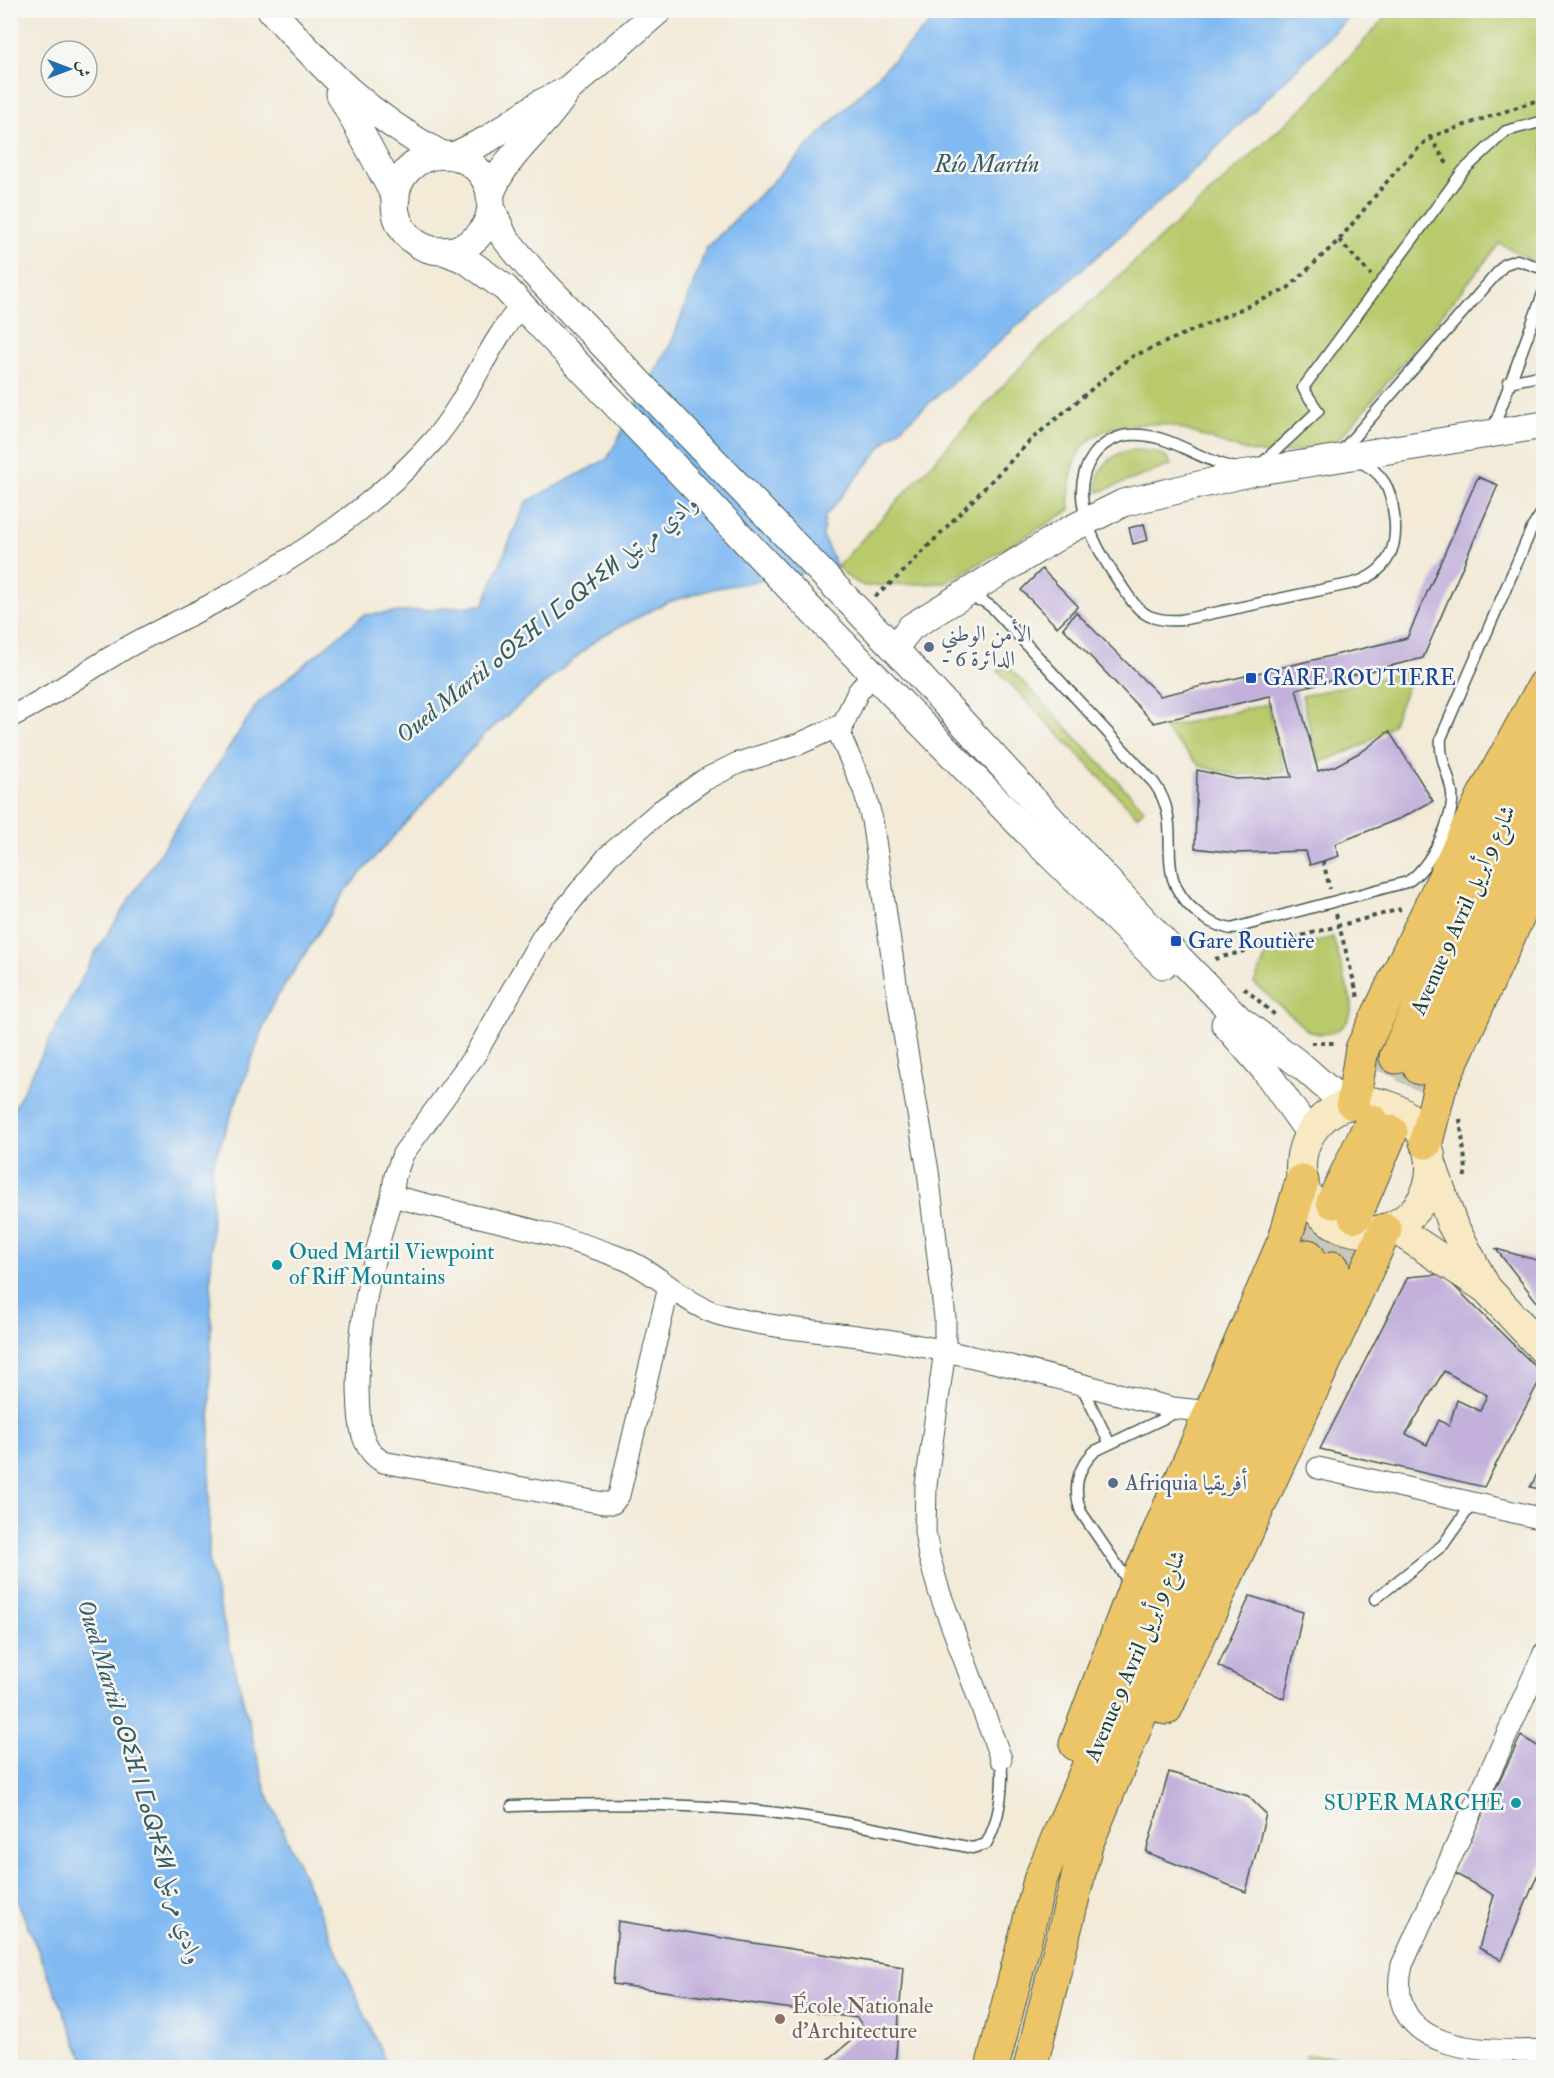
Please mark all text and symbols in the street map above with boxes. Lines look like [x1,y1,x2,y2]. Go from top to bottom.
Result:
north arrow [39,39,99,99]
text: ش [73,61,93,77]
water label: Río Martín [934,149,1039,180]
water label: Oued Martil ⴰⵙⵉⴼ ⵏ ⵎⴰⵕⵜⵉⵍ وادي مرتيل [390,487,706,753]
place label: الأمن الوطني - الدائرة 6 [941,618,1031,673]
marker: الأمن الوطني - الدائرة 6 [922,640,936,654]
place label: GARE ROUTIERE [1263,664,1456,692]
marker: GARE ROUTIERE [1244,671,1258,685]
street label: Avenue 9 Avril شارع 9 أبريل [1402,800,1526,1022]
place label: Gare Routière [1188,927,1314,955]
marker: Gare Routière [1169,934,1183,948]
place label: Oued Martil Viewpoint of Riff Mountains [289,1238,494,1291]
marker: Oued Martil Viewpoint of Riff Mountains [270,1258,284,1272]
place label: Afriquia أفريقيا [1124,1467,1248,1497]
marker: Afriquia أفريقيا [1106,1476,1120,1490]
street label: Avenue 9 Avril شارع 9 أبريل [1076,1545,1196,1768]
water label: Oued Martil ⴰⵙⵉⴼ ⵏ ⵎⴰⵕⵜⵉⵍ وادي مرتيل [67,1596,210,1969]
place label: SUPER MARCHE [1324,1789,1504,1817]
marker: SUPER MARCHE [1509,1796,1523,1810]
place label: École Nationale d'Architecture [792,1991,933,2045]
marker: École Nationale d'Architecture [773,2012,787,2026]

